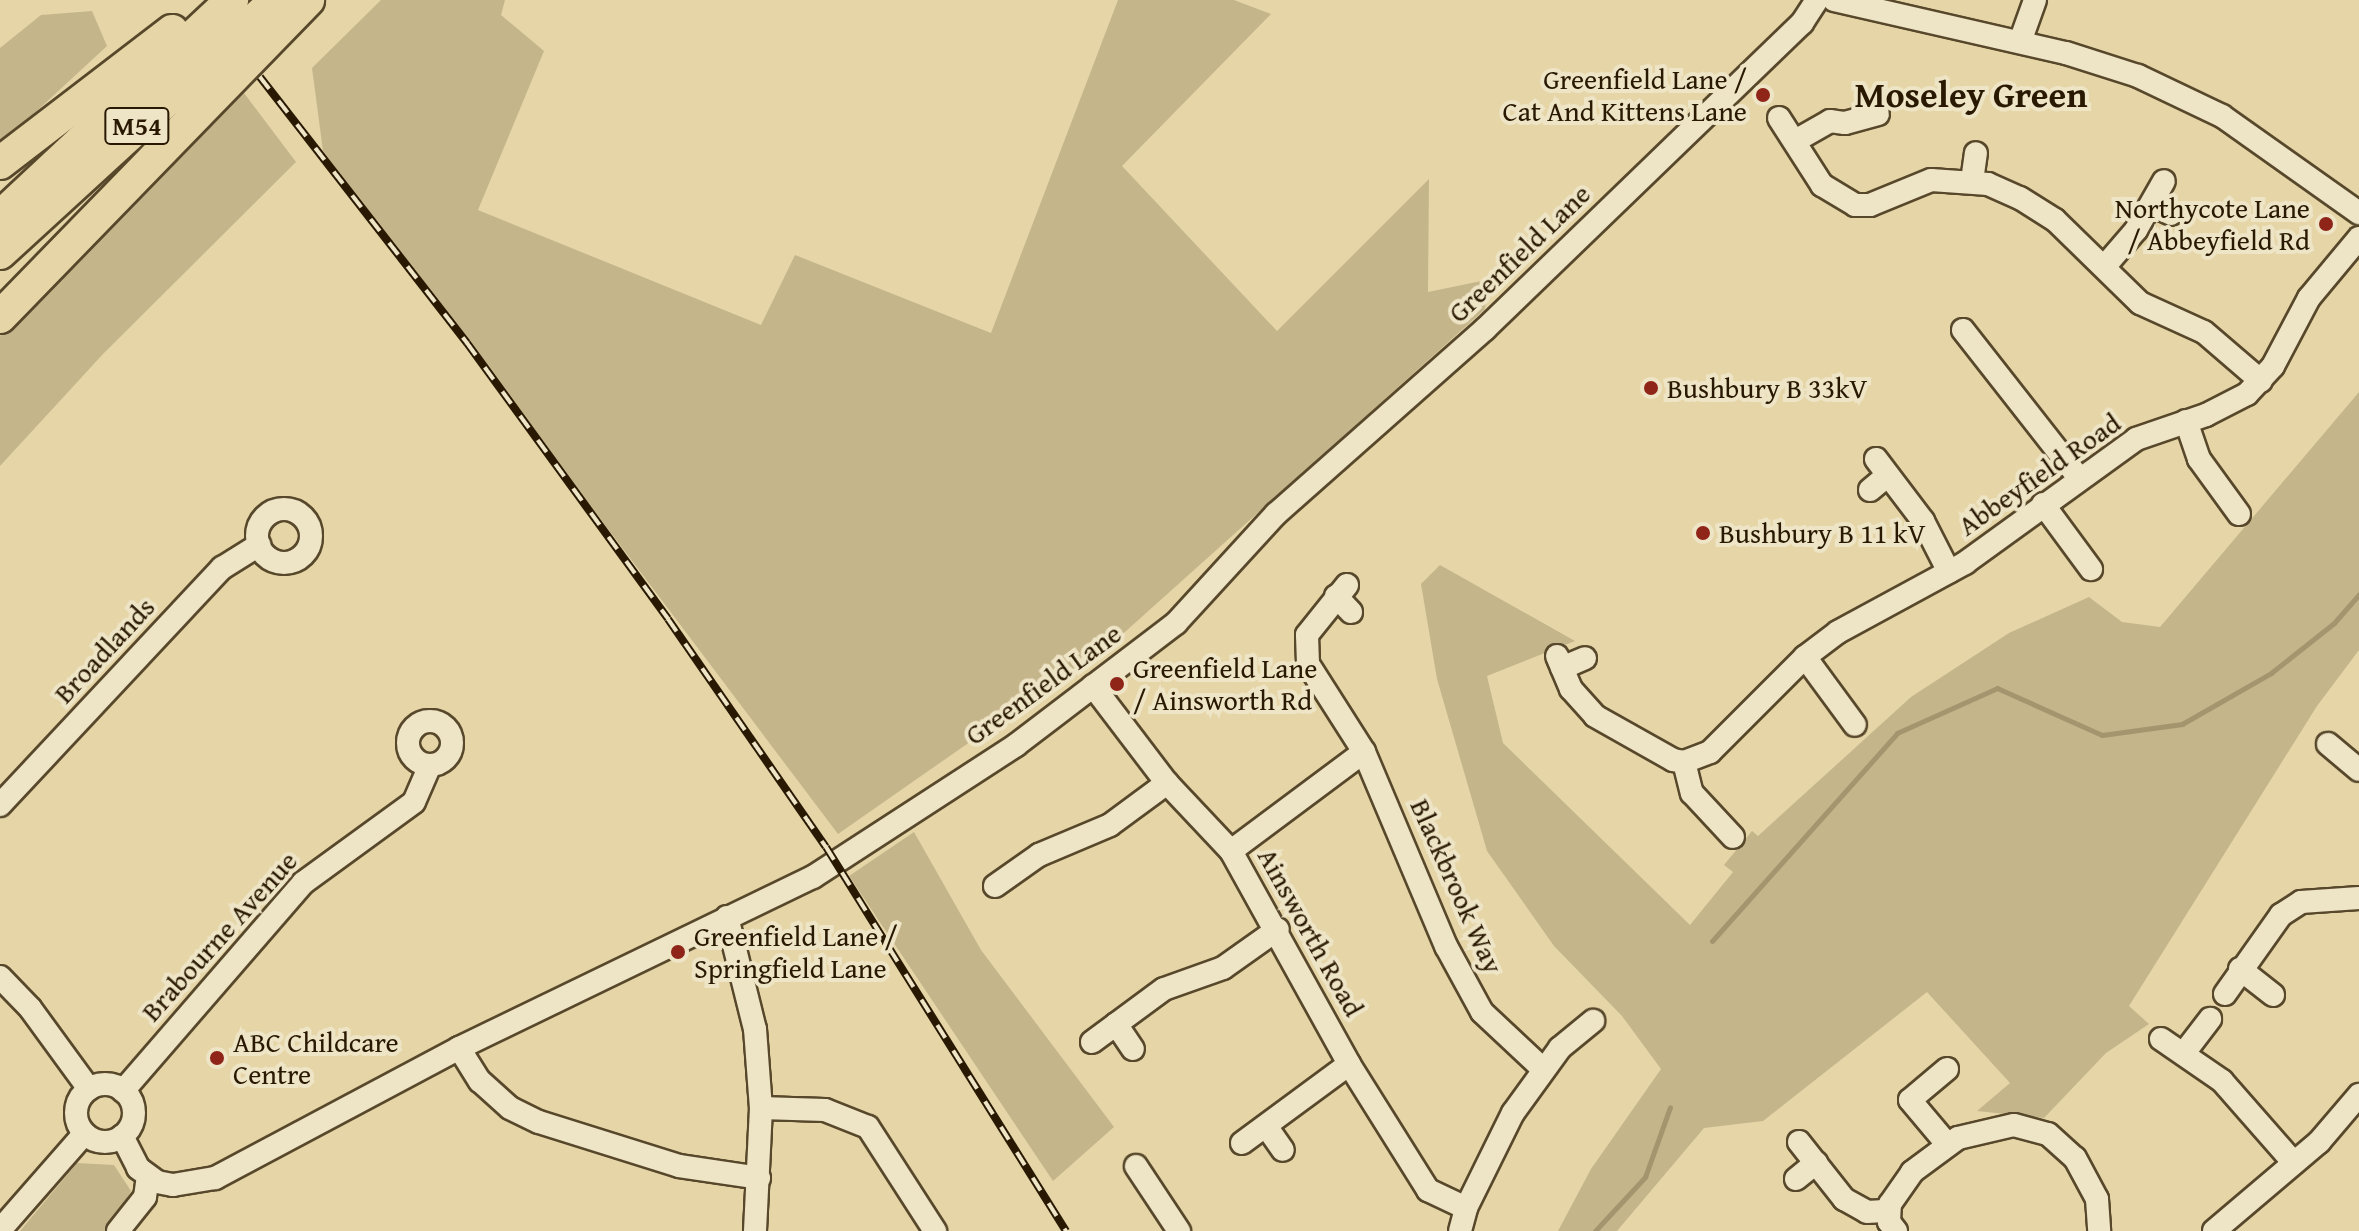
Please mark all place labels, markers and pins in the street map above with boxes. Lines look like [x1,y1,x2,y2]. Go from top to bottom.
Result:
place label: Greenfield Lane / Cat And Kittens Lane [1503,62,1747,128]
marker: Greenfield Lane / Cat And Kittens Lane [1754,86,1772,104]
place label: Northycote Lane / Abbeyfield Rd [2115,191,2310,257]
marker: Northycote Lane / Abbeyfield Rd [2317,215,2335,233]
place label: Bushbury B 33kV [1667,371,1868,405]
marker: Bushbury B 33kV [1642,379,1660,397]
place label: Bushbury B 11 kV [1719,516,1926,550]
marker: Bushbury B 11 kV [1694,524,1712,542]
place label: Greenfield Lane / Ainsworth Rd [1133,651,1317,717]
marker: Greenfield Lane / Ainsworth Rd [1108,675,1126,693]
place label: Greenfield Lane / Springfield Lane [694,919,898,985]
marker: Greenfield Lane / Springfield Lane [669,943,687,961]
place label: ABC Childcare Centre [233,1025,399,1091]
marker: ABC Childcare Centre [208,1049,226,1067]

